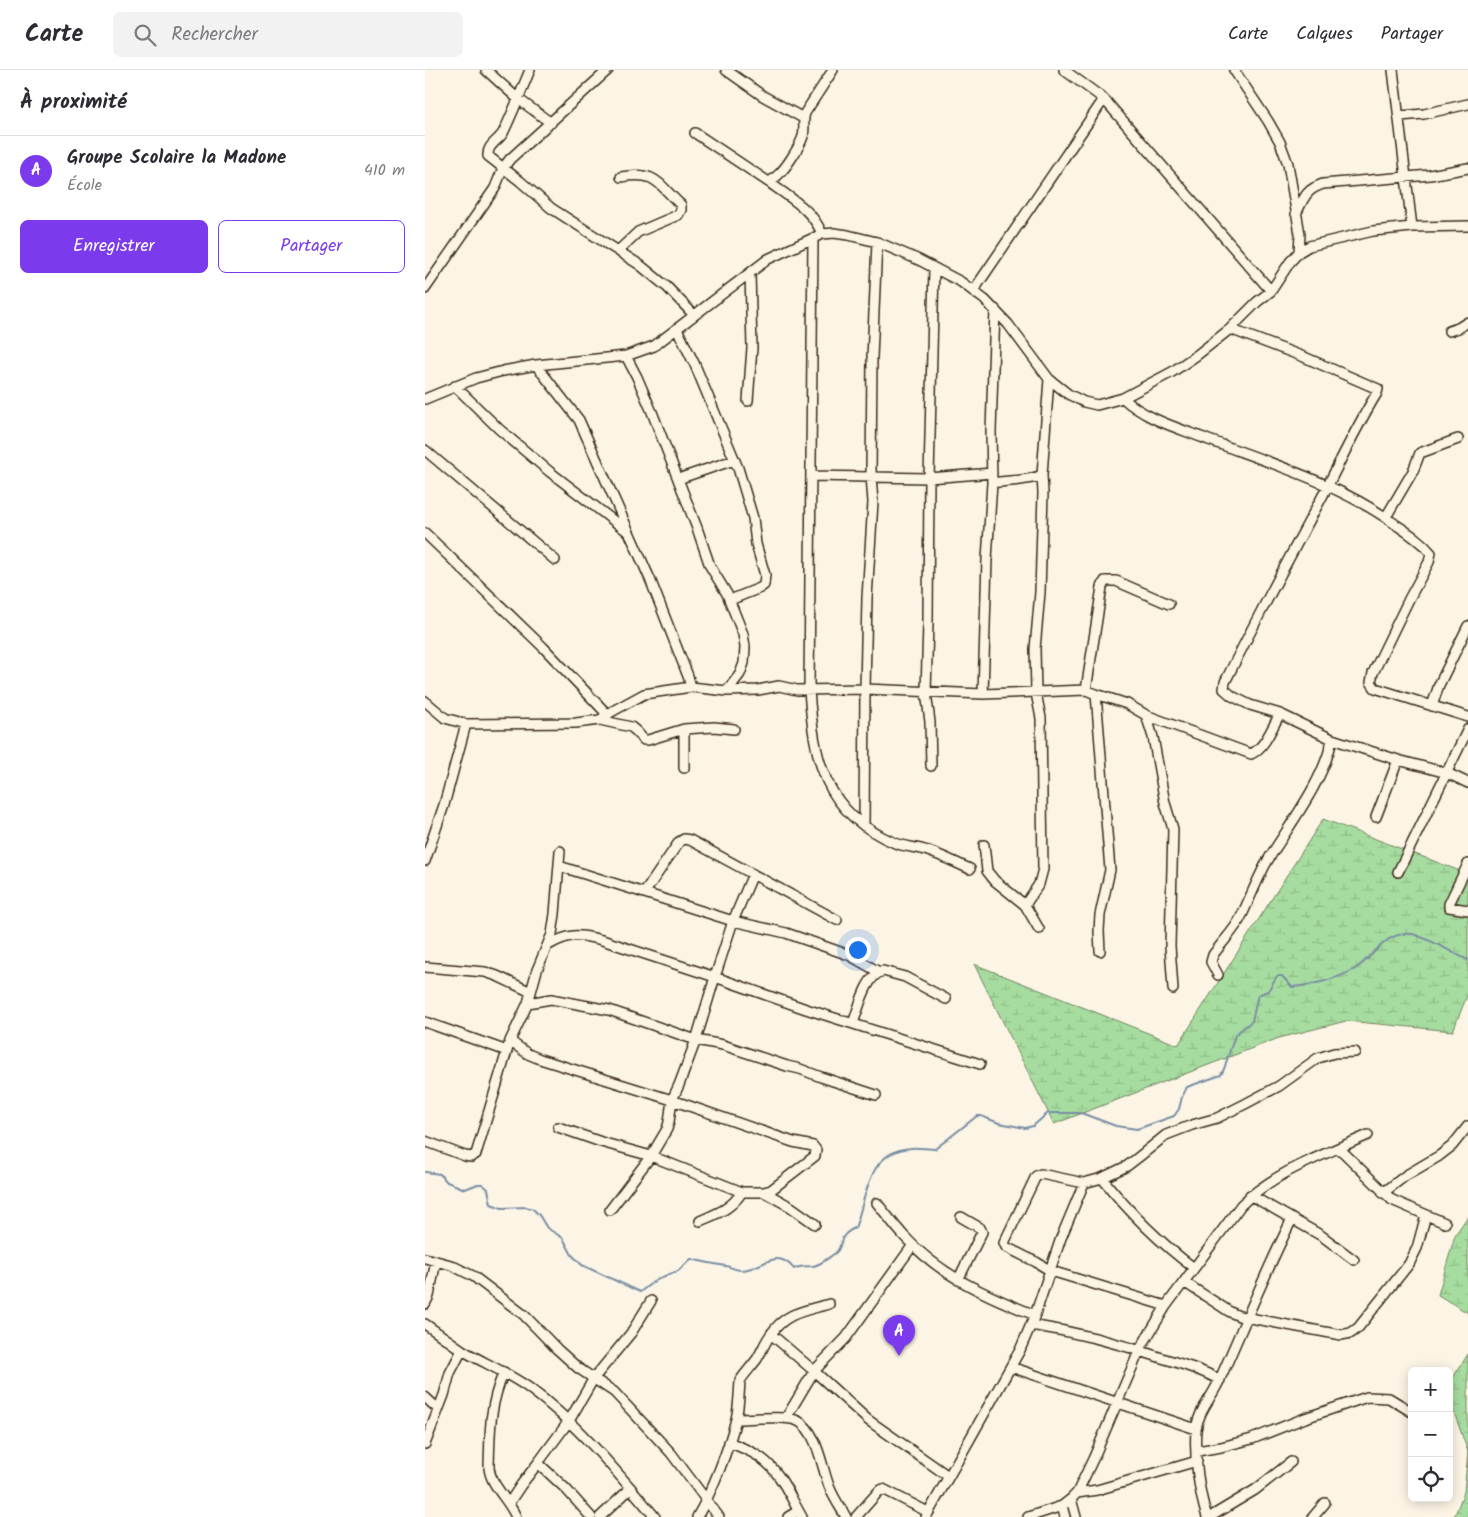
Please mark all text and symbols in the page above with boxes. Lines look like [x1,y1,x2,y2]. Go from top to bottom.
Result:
search box [113,12,463,57]
text: Carte [25,15,83,54]
text: Rechercher [171,20,258,50]
text: Carte [1228,20,1268,49]
text: Calques [1296,20,1353,49]
text: Partager [1381,20,1443,49]
icon: search [131,21,159,49]
text: À proximité [20,86,127,119]
text: Groupe Scolaire la Madone [67,143,286,173]
text: A [31,158,41,183]
text: 410 m [364,158,405,183]
text: École [67,173,102,198]
button: Enregistrer [20,220,208,273]
button: Partager [218,220,405,273]
your location [845,937,871,963]
pin: A [883,1315,915,1356]
map controls [1408,1367,1453,1502]
button: + [1408,1367,1453,1412]
button: − [1408,1412,1453,1457]
button: locate [1408,1457,1453,1502]

